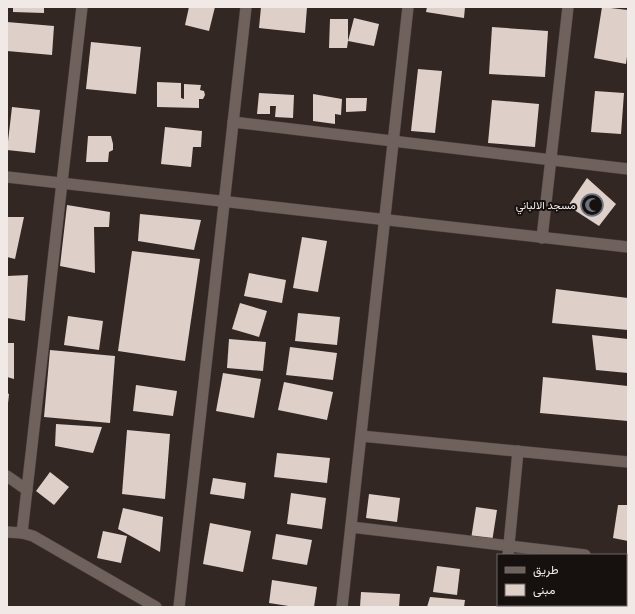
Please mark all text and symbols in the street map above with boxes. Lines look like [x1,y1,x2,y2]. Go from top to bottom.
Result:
mosque icon: مسجد الالباني [579,192,605,218]
place label: مسجد الالباني [516,198,576,215]
legend [497,554,627,606]
text: طريق [533,562,559,578]
text: مبنى [533,582,555,598]

